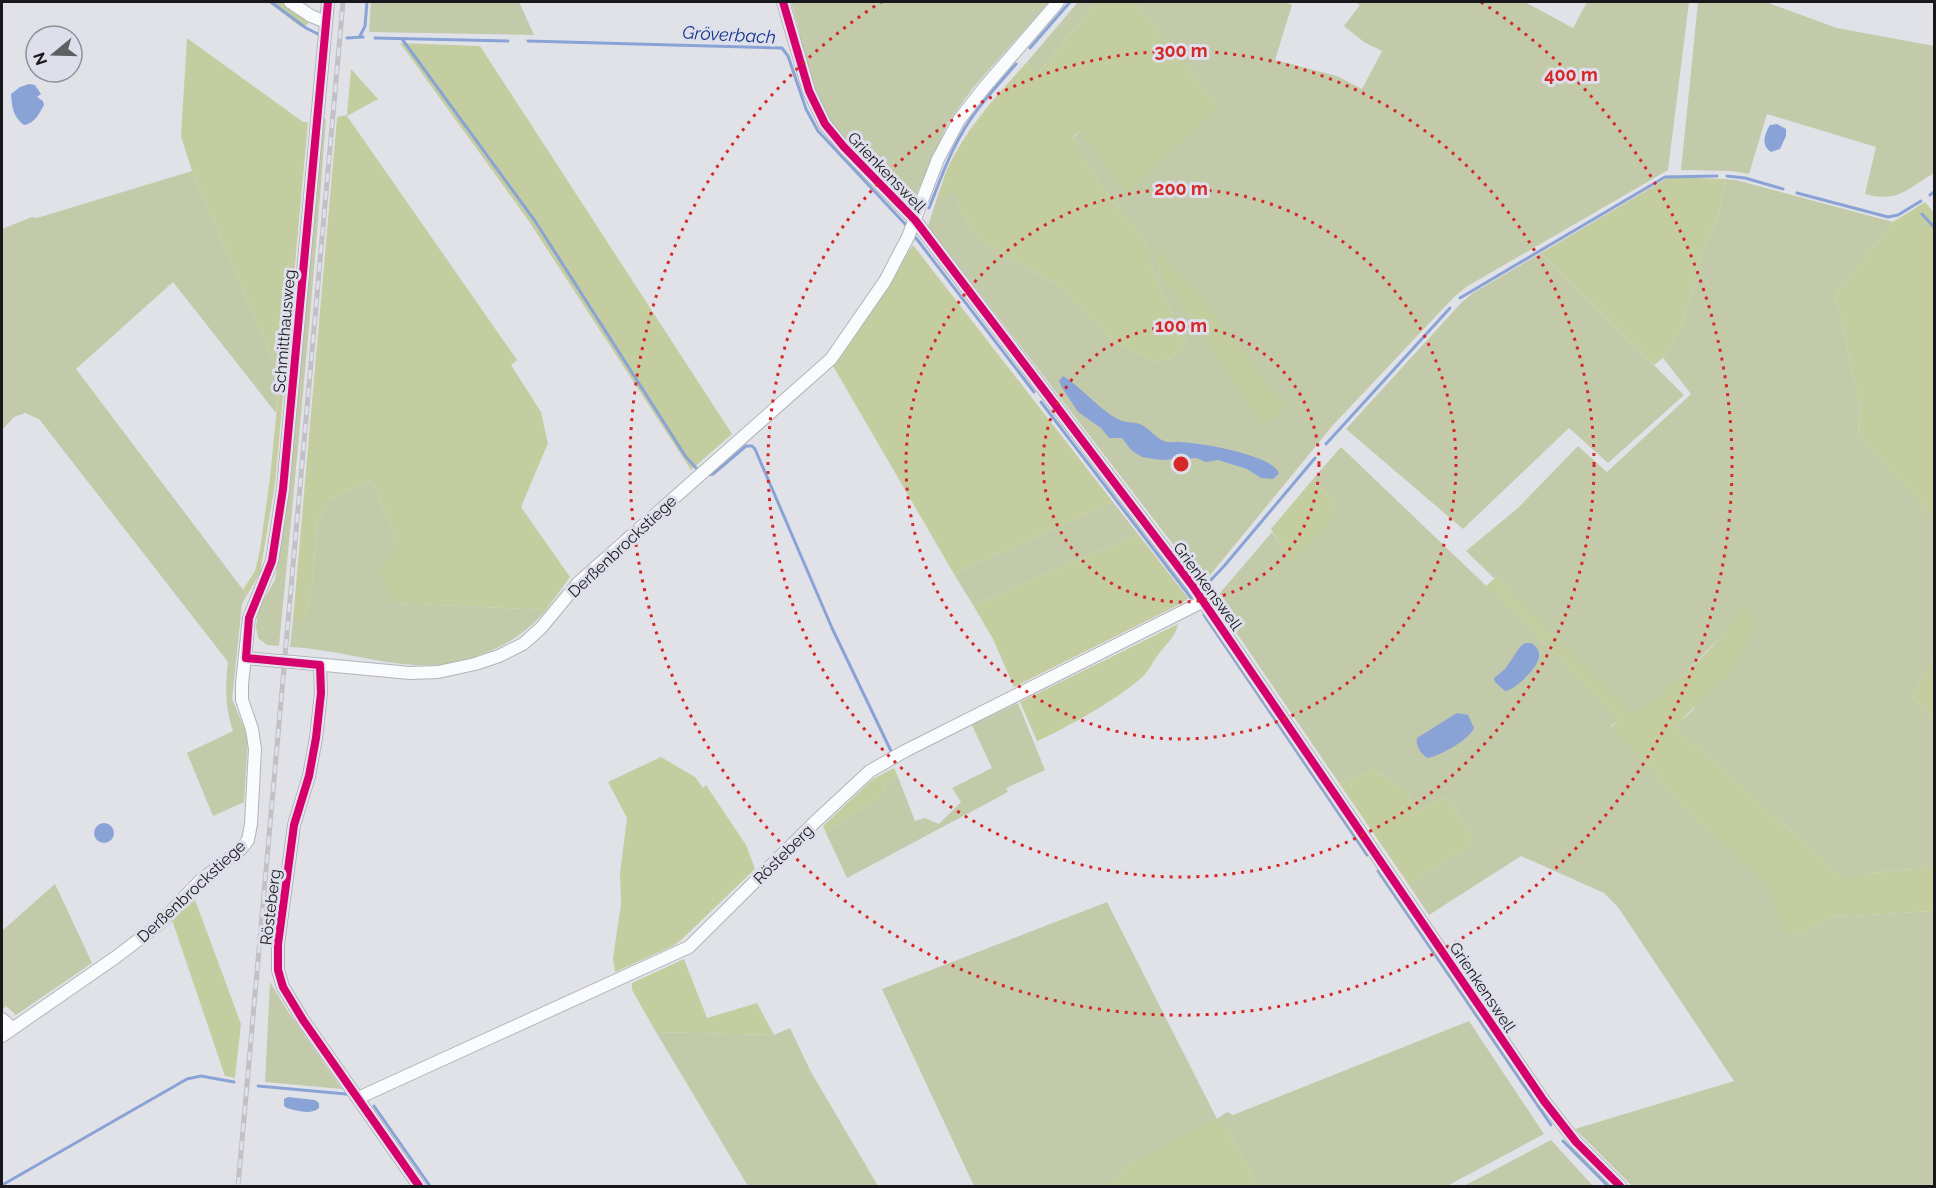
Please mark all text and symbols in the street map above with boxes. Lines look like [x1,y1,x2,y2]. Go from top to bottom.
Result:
water label: Gröverbach [682,22,776,47]
north arrow [24,24,84,84]
text: 300 m [1154,40,1208,61]
text: N [29,50,51,68]
text: 400 m [1544,64,1598,85]
street label: Grienkenswell [844,128,930,217]
text: 200 m [1154,178,1208,199]
street label: Schmitthausweg [270,269,299,394]
text: 100 m [1155,315,1207,336]
centre of rings [1171,454,1191,474]
street label: Derßenbrockstiege [564,491,680,601]
street label: Grienkenswell [1169,538,1246,635]
street label: Rösteberg [750,821,817,888]
street label: Derßenbrockstiege [133,836,249,946]
street label: Rösteberg [256,868,285,946]
street label: Grienkenswell [1446,939,1520,1036]

